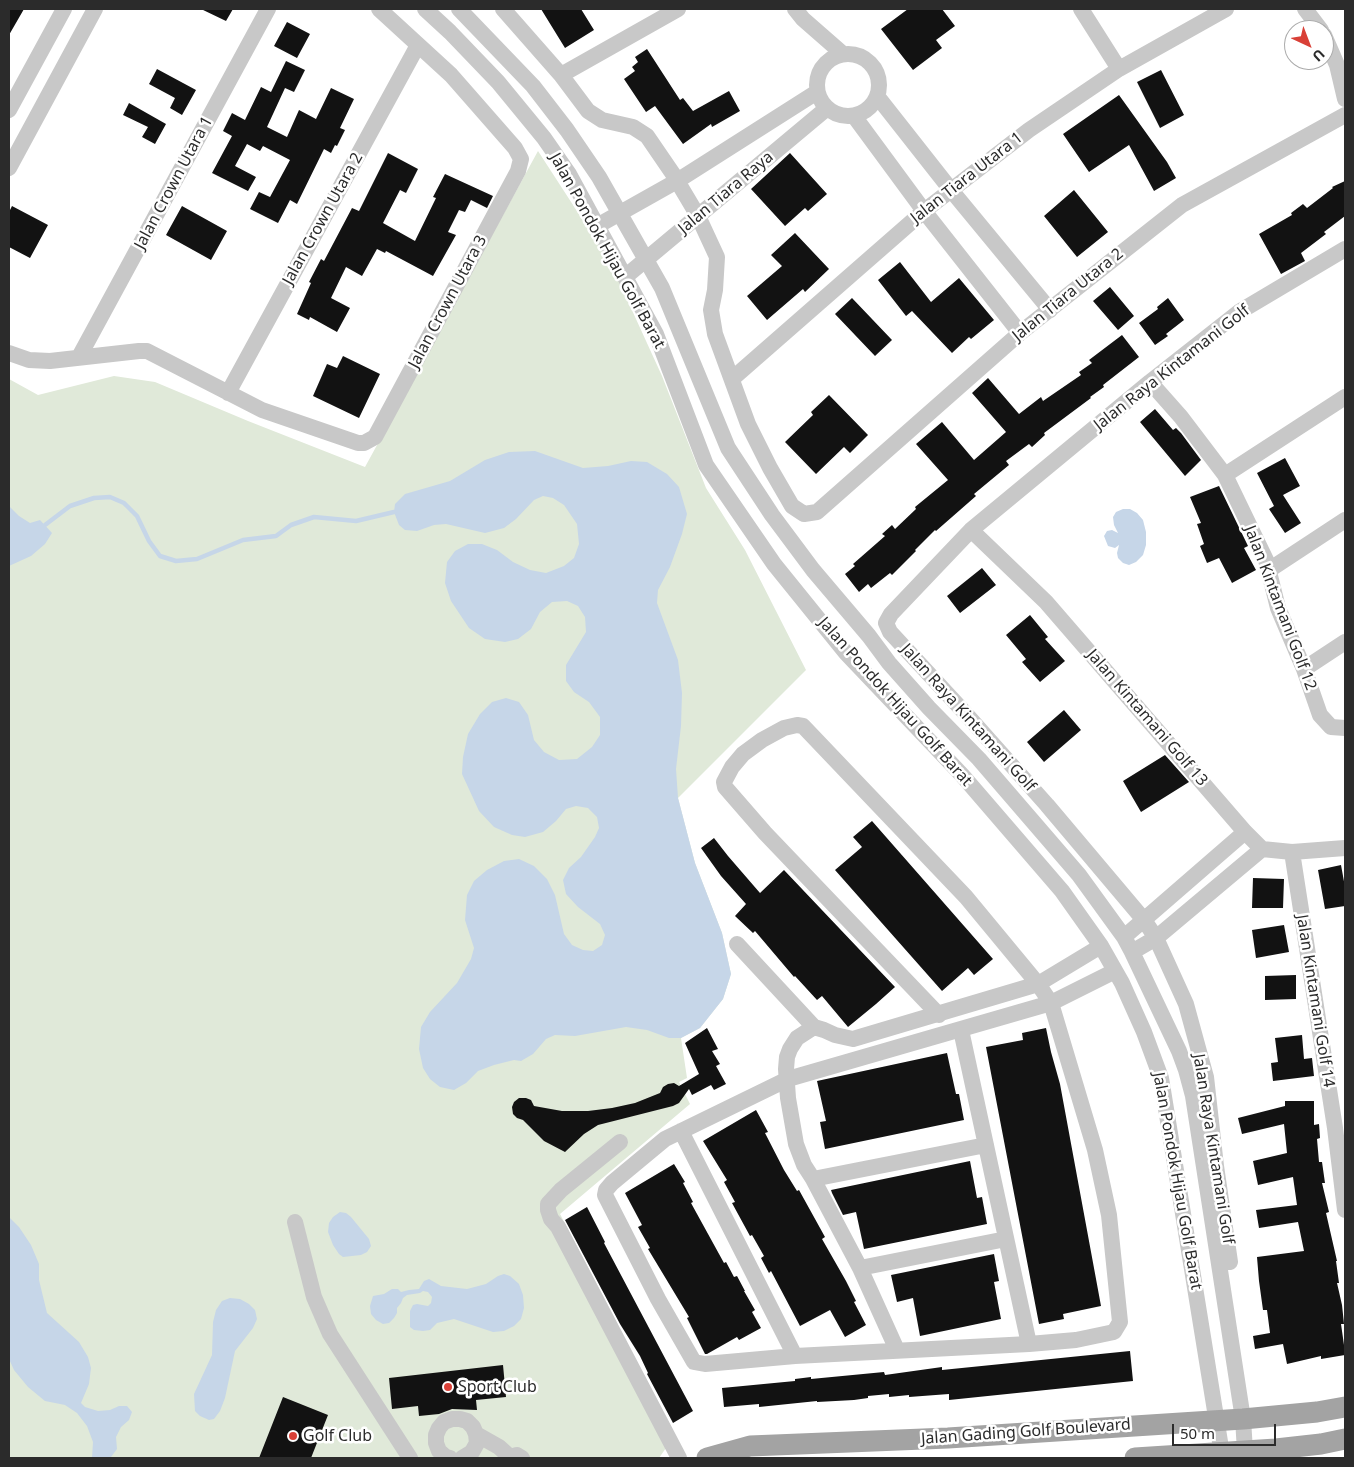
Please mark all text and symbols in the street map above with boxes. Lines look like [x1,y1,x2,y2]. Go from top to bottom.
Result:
north arrow [1284,20,1334,70]
text: U [1309,45,1329,66]
street label: Jalan Crown Utara 1 [131,113,217,253]
street label: Jalan Tiara Utara 1 [907,128,1027,228]
street label: Jalan Tiara Raya [675,148,777,238]
street label: Jalan Crown Utara 2 [279,150,367,288]
street label: Jalan Pondok Hijau Golf Barat [545,150,669,352]
street label: Jalan Crown Utara 3 [405,232,491,372]
street label: Jalan Tiara Utara 2 [1009,244,1127,346]
street label: Jalan Raya Kintamani Golf [1090,301,1254,435]
street label: Jalan Kintamani Golf 12 [1240,523,1320,693]
street label: Jalan Pondok Hijau Golf Barat [814,614,976,790]
street label: Jalan Raya Kintamani Golf [896,640,1040,796]
street label: Jalan Kintamani Golf 13 [1082,646,1212,790]
street label: Jalan Kintamani Golf 14 [1292,913,1338,1089]
street label: Jalan Raya Kintamani Golf [1188,1052,1238,1246]
street label: Jalan Pondok Hijau Golf Barat [1148,1071,1206,1291]
place label: Sport Club [458,1377,537,1397]
marker: Sport Club [442,1381,454,1393]
scale bar [1174,1414,1278,1446]
street label: Jalan Gading Golf Boulevard [921,1415,1131,1449]
text: 50 m [1180,1423,1215,1443]
place label: Golf Club [303,1426,372,1446]
marker: Golf Club [287,1430,299,1442]

